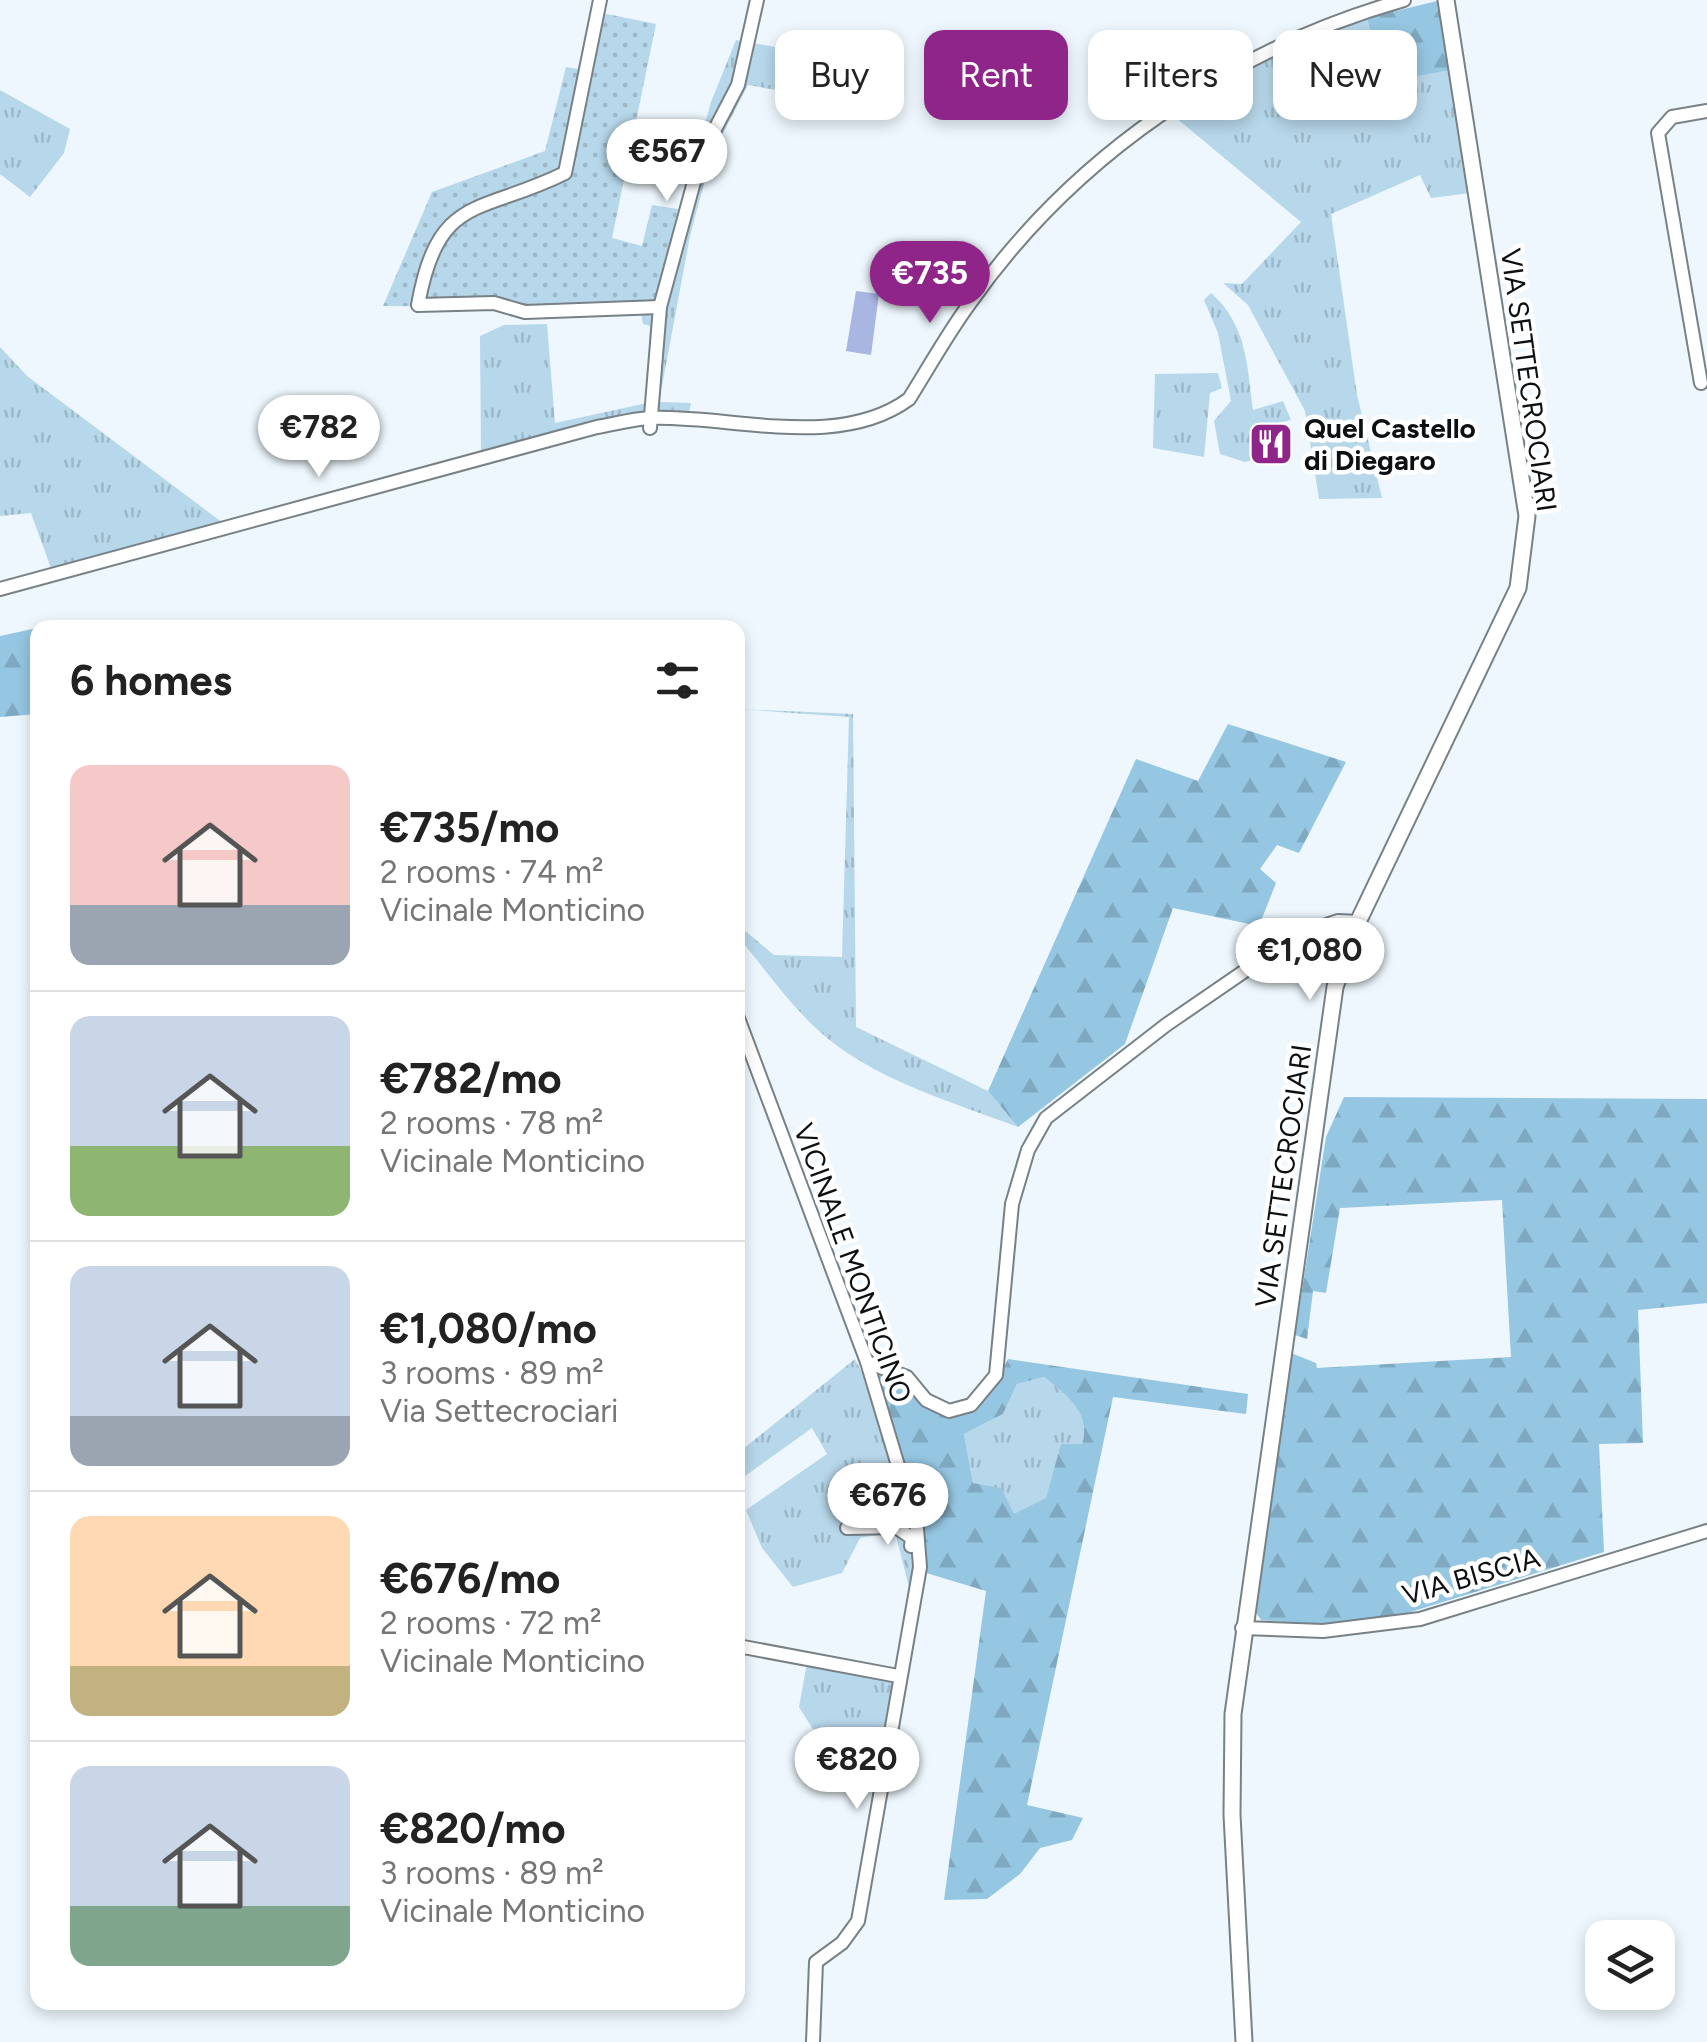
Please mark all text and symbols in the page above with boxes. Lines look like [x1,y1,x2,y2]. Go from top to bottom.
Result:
chip: Buy [775,30,904,120]
chip: Rent [924,30,1068,120]
chip: Filters [1088,30,1253,120]
chip: New [1273,30,1417,120]
pin: €567 [608,119,726,204]
text: €567 [628,132,706,170]
pin: €735 [871,241,989,326]
street label: VIA SETTECROCIARI [1494,246,1564,514]
text: €735 [892,254,968,292]
pin: €782 [260,395,378,480]
text: €782 [280,408,358,446]
place label: Quel Castello di Diegaro [1304,411,1476,477]
restaurant icon: Quel Castello di Diegaro [1248,421,1294,467]
icon: filters [650,653,705,708]
text: 6 homes [70,655,232,706]
text: €735/mo [380,802,559,853]
icon: home [150,805,270,925]
text: 2 rooms · 74 m² [380,853,604,891]
text: Vicinale Monticino [380,891,645,929]
pin: €1,080 [1229,918,1391,1003]
text: €1,080 [1257,931,1363,969]
street label: VIA SETTECROCIARI [1248,1042,1318,1310]
text: €782/mo [380,1053,562,1104]
icon: home [150,1056,270,1176]
text: 2 rooms · 78 m² [380,1104,603,1142]
street label: VICINALE MONTICINO [787,1119,919,1407]
text: Vicinale Monticino [380,1142,645,1180]
text: €1,080/mo [380,1303,597,1354]
icon: home [150,1306,270,1426]
text: 3 rooms · 89 m² [380,1354,604,1392]
text: Via Settecrociari [380,1392,619,1430]
pin: €676 [829,1463,947,1548]
text: €676 [849,1476,927,1514]
street label: VIA BISCIA [1398,1540,1544,1612]
text: €676/mo [380,1553,560,1604]
icon: home [150,1556,270,1676]
text: 2 rooms · 72 m² [380,1604,602,1642]
text: Vicinale Monticino [380,1642,645,1680]
pin: €820 [798,1727,916,1812]
text: €820 [816,1740,898,1778]
text: €820/mo [380,1803,566,1854]
icon: home [150,1806,270,1926]
text: 3 rooms · 89 m² [380,1854,604,1892]
text: Vicinale Monticino [380,1892,645,1930]
map controls [1585,1920,1675,2010]
button: layers [1585,1920,1675,2010]

